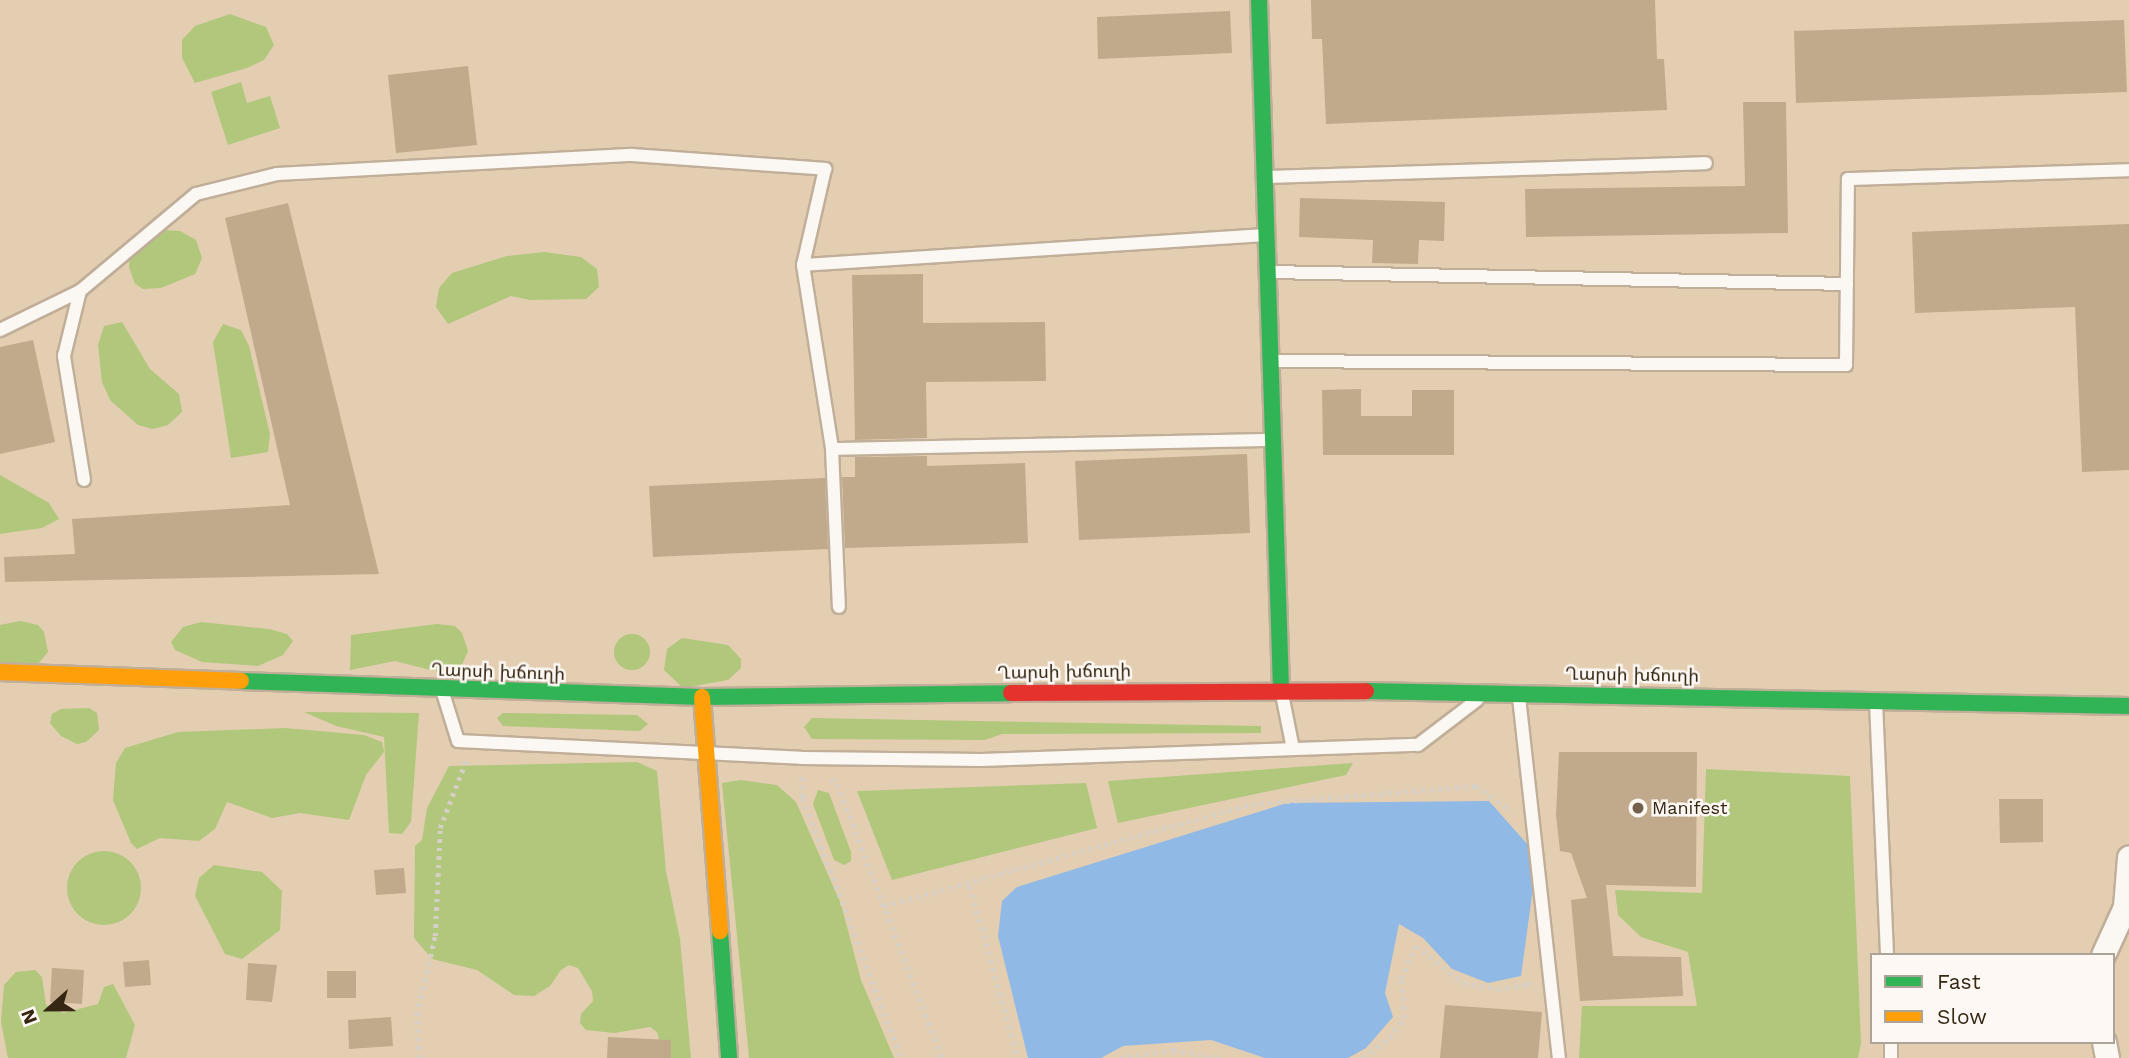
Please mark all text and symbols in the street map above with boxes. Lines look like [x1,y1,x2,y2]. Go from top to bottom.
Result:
street label: Ղարսի խճուղի [431,659,565,685]
street label: Ղարսի խճուղի [997,660,1131,684]
street label: Ղարսի խճուղի [1565,663,1699,687]
place label: Manifest [1652,797,1728,819]
marker: Manifest [1630,800,1646,816]
legend [1870,953,2115,1044]
text: Fast [1937,969,1981,994]
north arrow [14,974,84,1044]
text: Slow [1937,1004,1987,1029]
text: N [16,1006,42,1027]

